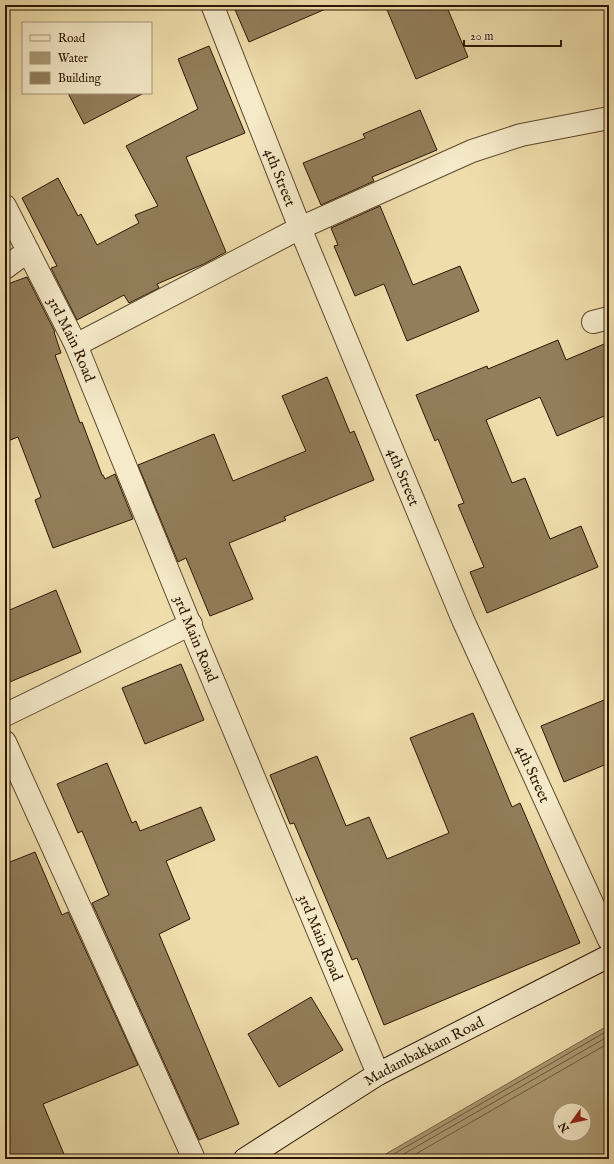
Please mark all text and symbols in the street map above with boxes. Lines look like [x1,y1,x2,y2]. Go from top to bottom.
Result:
legend [22,22,152,94]
scale bar [464,22,561,48]
text: 20 m [470,29,493,44]
text: Road [58,31,86,46]
text: Water [58,51,89,66]
text: Building [58,71,102,86]
street label: 4th Street [260,145,300,209]
street label: 3rd Main Road [43,293,100,386]
street label: 4th Street [383,445,424,509]
street label: 3rd Main Road [169,592,223,686]
street label: 4th Street [512,742,554,805]
street label: 3rd Main Road [294,891,348,984]
street label: Madambakkam Road [360,1012,488,1090]
north arrow [552,1102,592,1142]
text: N [556,1119,573,1136]

